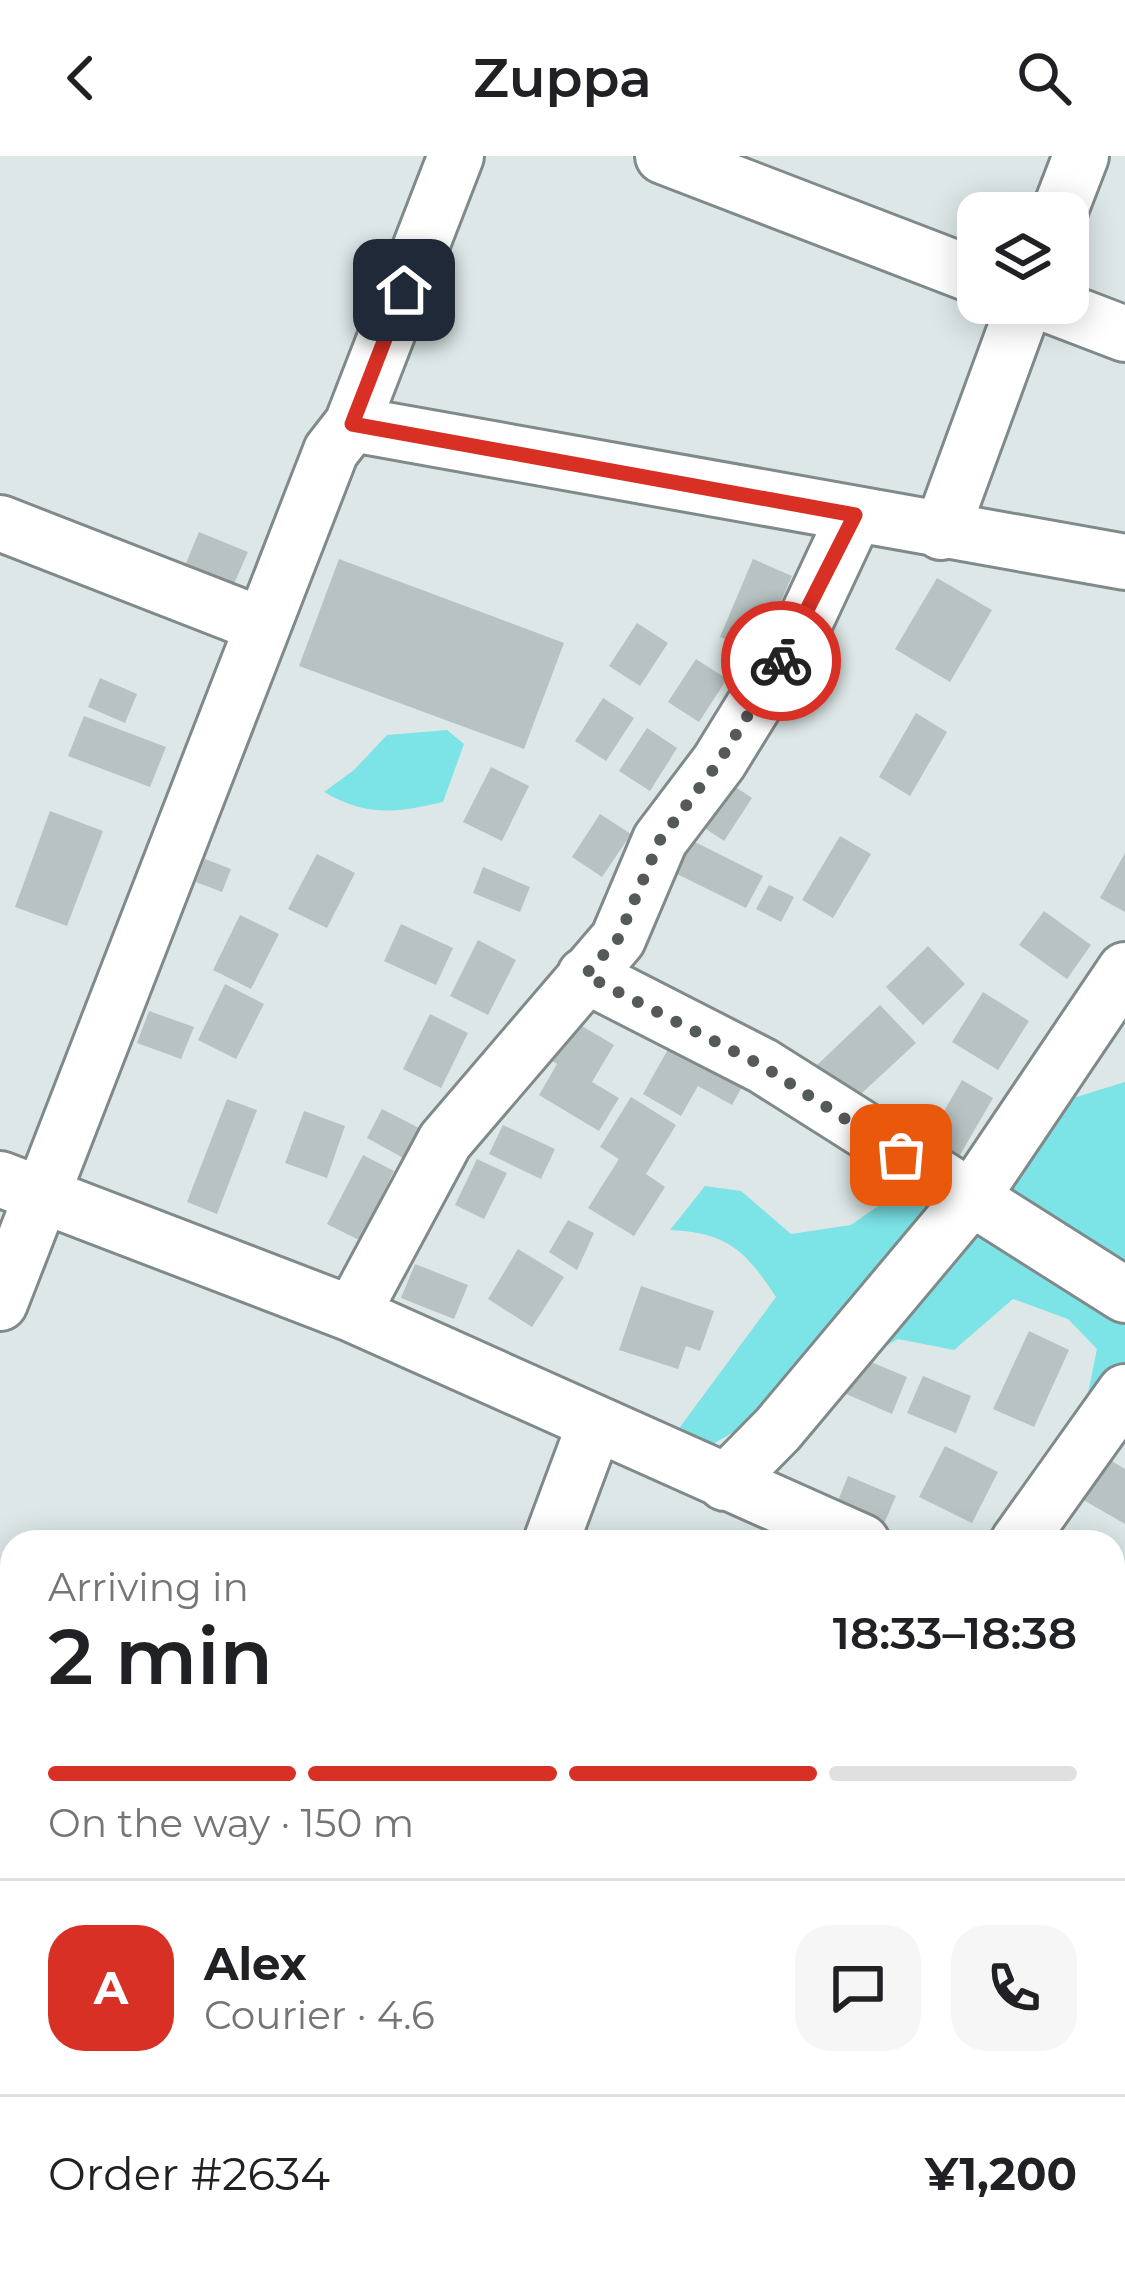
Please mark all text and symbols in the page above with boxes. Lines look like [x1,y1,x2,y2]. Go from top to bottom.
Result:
icon: back [48,45,114,111]
text: Zuppa [473,45,652,111]
icon: search [1011,45,1077,111]
map controls [957,192,1089,324]
button: layers [957,192,1089,324]
pin [353,239,455,341]
icon: home [371,257,437,323]
courier [721,601,841,721]
icon: bike [748,628,814,694]
pin [850,1104,952,1206]
icon: bag [868,1122,934,1188]
text: Arriving in [48,1563,249,1611]
text: 18:33–18:38 [833,1605,1077,1660]
text: 2 min [48,1608,273,1704]
text: On the way · 150 m [48,1799,414,1847]
button: chat [795,1925,921,2051]
button: phone [951,1925,1077,2051]
text: Alex [204,1936,307,1991]
text: A [94,1960,128,2015]
text: Courier · 4.6 [204,1991,435,2039]
text: Order #2634 [48,2146,330,2201]
text: ¥1,200 [925,2146,1077,2201]

